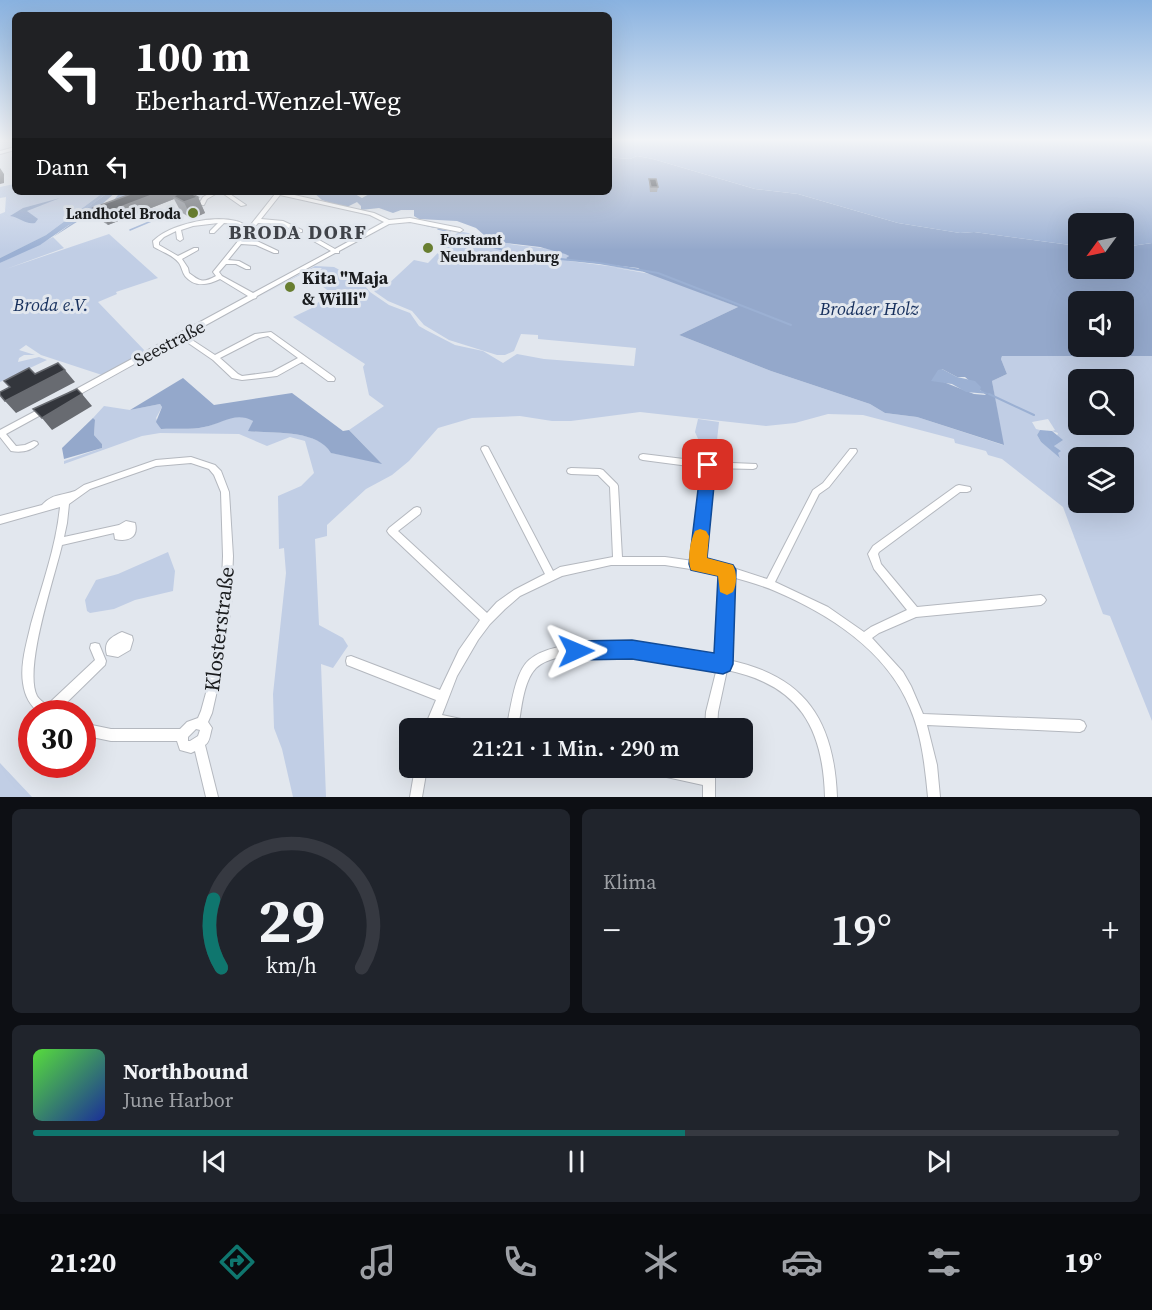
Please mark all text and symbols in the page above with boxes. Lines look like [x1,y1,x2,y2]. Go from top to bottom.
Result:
text: 100 m [135,27,250,85]
icon: left [36,36,114,114]
text: Eberhard-Wenzel-Weg [135,82,401,119]
icon: left [101,150,134,183]
text: Dann [36,152,89,182]
place label: Landhotel Broda [66,203,182,224]
marker: Landhotel Broda [186,206,200,220]
north arrow [1068,213,1134,279]
map controls [1068,213,1134,513]
district label: BRODA DORF [229,218,367,246]
place label: Forstamt Neubrandenburg [440,229,559,267]
marker: Forstamt Neubrandenburg [421,241,435,255]
place label: Kita "Maja & Willi" [302,265,389,311]
marker: Kita "Maja & Willi" [283,280,297,294]
button: sound [1068,291,1134,357]
park label: Broda e.V. [12,292,89,317]
park label: Brodaer Holz [819,296,919,321]
street label: Seestraße [129,314,209,372]
button: search [1068,369,1134,435]
pin [682,439,733,490]
button: layers [1068,447,1134,513]
icon: arrive [691,448,724,481]
street label: Klosterstraße [197,565,241,693]
position arrow [544,619,608,683]
speed limit sign: 30 [18,700,96,778]
text: 21:21 · 1 Min. · 290 m [472,733,680,763]
text: Klima [603,868,656,896]
text: 29 [257,877,325,963]
text: 19° [830,898,892,960]
text: − [603,907,621,952]
text: + [1102,907,1119,952]
text: km/h [265,951,317,980]
text: Northbound [123,1056,248,1086]
text: June Harbor [123,1086,233,1114]
icon: previous [198,1145,231,1178]
icon: pause [560,1145,593,1178]
icon: next [922,1145,955,1178]
icon: directions [216,1241,258,1283]
icon: music [357,1241,399,1283]
icon: phone [499,1241,541,1283]
icon: climate [640,1241,682,1283]
icon: car [781,1241,823,1283]
icon: filters [923,1241,965,1283]
text: 21:20 [50,1244,116,1281]
text: 19° [1064,1244,1102,1281]

